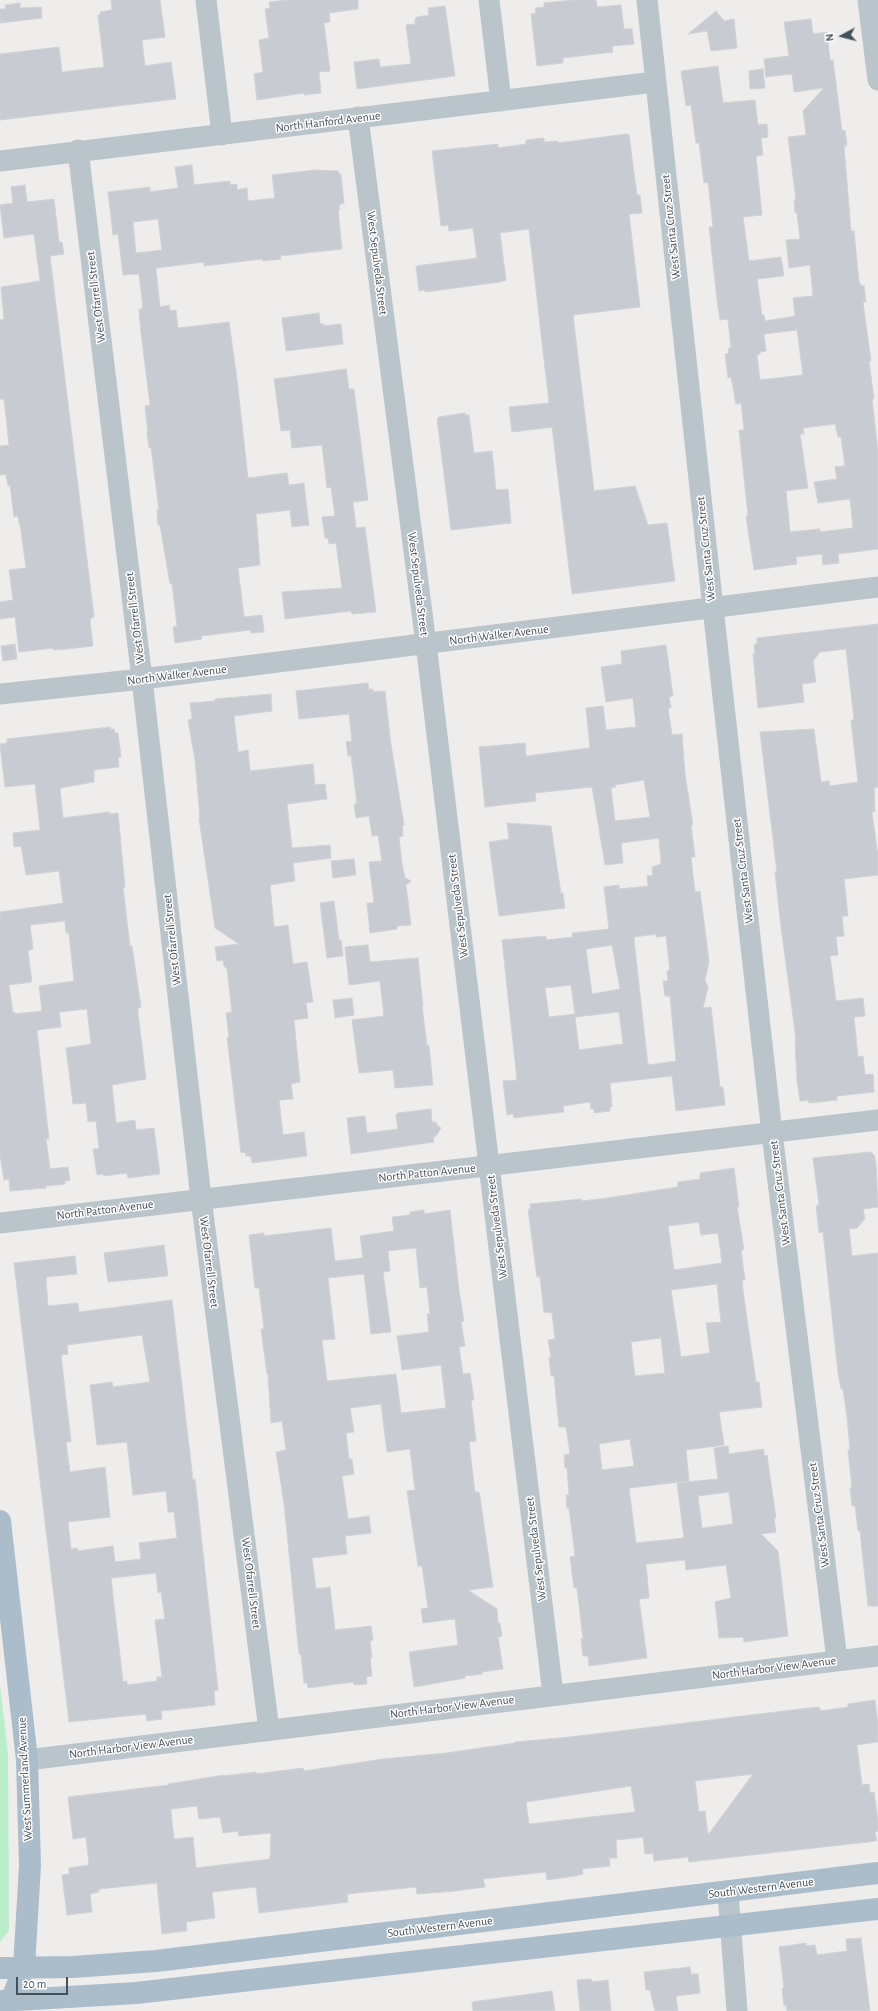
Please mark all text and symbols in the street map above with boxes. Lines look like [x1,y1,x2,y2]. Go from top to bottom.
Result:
north arrow [822,16,862,56]
text: N [824,33,836,42]
street label: North Hanford Avenue [275,108,381,136]
street label: West Santa Cruz Street [658,174,684,280]
street label: West Sepulveda Street [363,210,391,316]
street label: West Ofarrell Street [83,250,109,344]
street label: West Santa Cruz Street [693,496,719,602]
street label: West Sepulveda Street [404,531,432,637]
street label: West Ofarrell Street [122,571,148,665]
street label: North Walker Avenue [449,622,549,648]
street label: North Walker Avenue [127,662,227,688]
street label: West Santa Cruz Street [729,818,757,924]
street label: West Sepulveda Street [444,853,472,959]
street label: West Ofarrell Street [160,894,184,986]
street label: West Santa Cruz Street [766,1140,794,1246]
street label: North Patton Avenue [378,1161,476,1185]
street label: West Sepulveda Street [483,1174,511,1280]
street label: North Patton Avenue [56,1197,154,1223]
street label: West Ofarrell Street [196,1215,222,1309]
street label: West Santa Cruz Street [805,1462,833,1568]
street label: West Sepulveda Street [522,1496,550,1602]
street label: West Ofarrell Street [238,1536,264,1630]
street label: North Harbor View Avenue [711,1653,837,1683]
street label: North Harbor View Avenue [389,1692,515,1722]
street label: West Summerland Avenue [15,1717,35,1841]
street label: North Harbor View Avenue [68,1732,194,1762]
street label: South Western Avenue [708,1874,814,1902]
street label: South Western Avenue [387,1913,493,1941]
scale bar [18,1969,70,1995]
text: 20 m [23,1978,46,1990]

